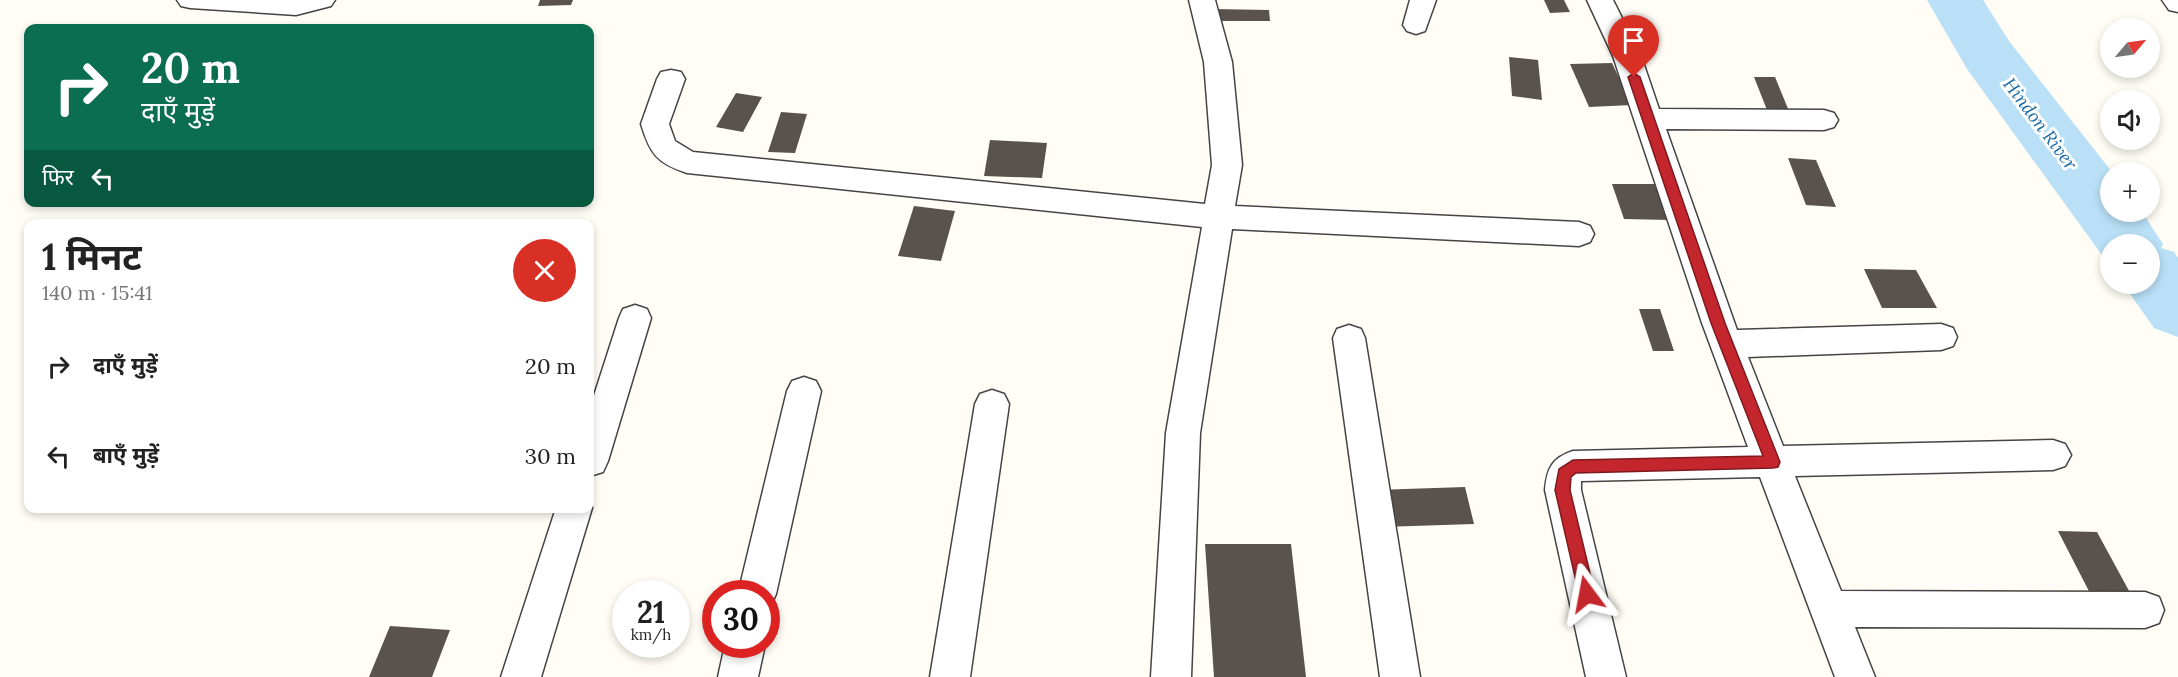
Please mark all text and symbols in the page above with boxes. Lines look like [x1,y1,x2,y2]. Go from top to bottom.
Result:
pin [1608,15,1659,77]
north arrow [2100,18,2160,78]
map controls [2100,18,2160,294]
icon: arrive [1617,24,1650,57]
text: 20 m [141,41,240,95]
icon: right [42,48,120,126]
water label: Hindon River [1998,73,2083,175]
button: sound [2100,90,2160,150]
text: दाएँ मुड़ें [141,94,215,128]
icon: left [86,162,119,195]
button: + [2100,162,2160,222]
text: फिर [42,163,74,191]
text: 1 मिनट [42,234,142,280]
button: − [2100,234,2160,294]
button: close [513,239,576,302]
text: 140 m · 15:41 [42,280,153,305]
icon: right [42,350,75,383]
text: दाएँ मुड़ें [93,351,158,379]
text: 20 m [525,352,576,380]
icon: left [42,440,75,473]
text: बाएँ मुड़ें [93,441,159,469]
text: 30 m [525,442,576,470]
position arrow [1555,562,1619,626]
speed limit sign: 30 [702,580,780,658]
text: 21 [637,593,665,631]
text: km/h [631,625,671,644]

